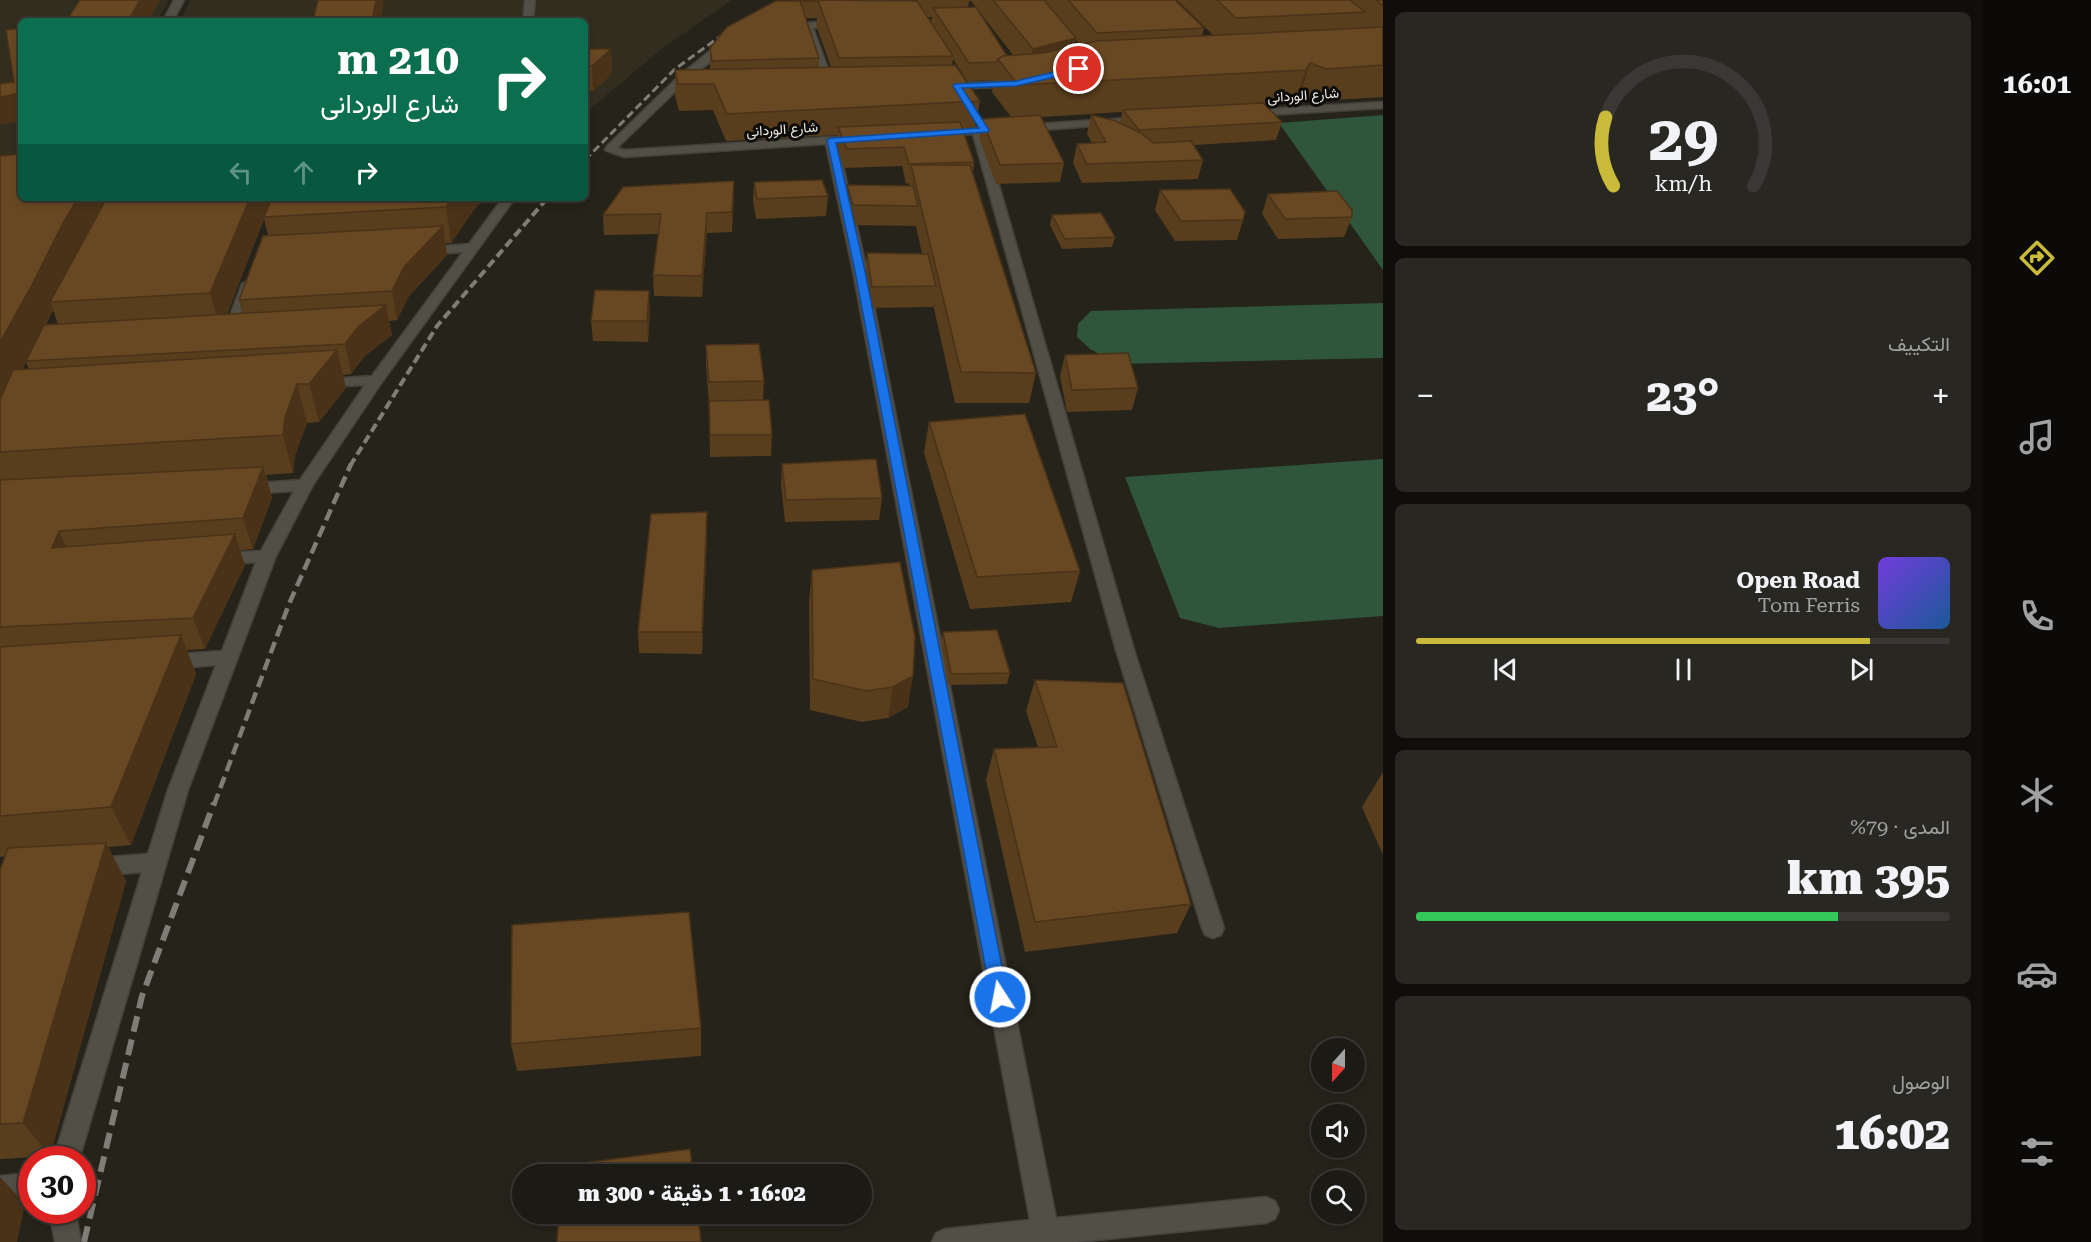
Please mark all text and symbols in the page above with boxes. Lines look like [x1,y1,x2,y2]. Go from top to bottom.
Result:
text: 210 m [337,35,459,84]
icon: right [480,42,558,120]
pin [1053,43,1104,94]
icon: arrive [1062,52,1095,85]
text: 16:01 [2003,68,2071,100]
street label: شارع الوردانى [1267,85,1340,108]
text: شارع الوردانى [320,88,459,120]
text: 29 [1648,102,1718,175]
street label: شارع الوردانى [746,119,819,142]
icon: left [224,156,257,189]
icon: ahead [287,156,320,189]
icon: right [350,156,383,189]
text: km/h [1654,171,1712,196]
icon: directions [2016,237,2058,279]
text: التكييف [1888,332,1950,356]
text: 23° [1647,369,1720,422]
text: − [1416,376,1434,415]
text: + [1932,376,1950,415]
icon: music [2016,416,2058,458]
text: Open Road [1737,568,1860,593]
text: Tom Ferris [1758,593,1860,617]
icon: phone [2016,595,2058,637]
icon: previous [1489,653,1522,686]
icon: pause [1667,653,1700,686]
icon: next [1845,653,1878,686]
icon: climate [2016,774,2058,816]
text: المدى · 79% [1850,815,1950,839]
text: 395 km [1787,852,1950,905]
icon: car [2016,953,2058,995]
position arrow [968,965,1032,1029]
north arrow [1311,1038,1365,1092]
map controls [1311,1038,1365,1224]
text: الوصول [1892,1070,1950,1094]
button: sound [1311,1104,1365,1158]
text: 16:02 [1834,1107,1950,1160]
icon: filters [2016,1131,2058,1173]
speed limit sign: 30 [18,1146,96,1224]
button: search [1311,1170,1365,1224]
text: 16:02 · 1 دقيقة · 300 m [578,1181,806,1206]

